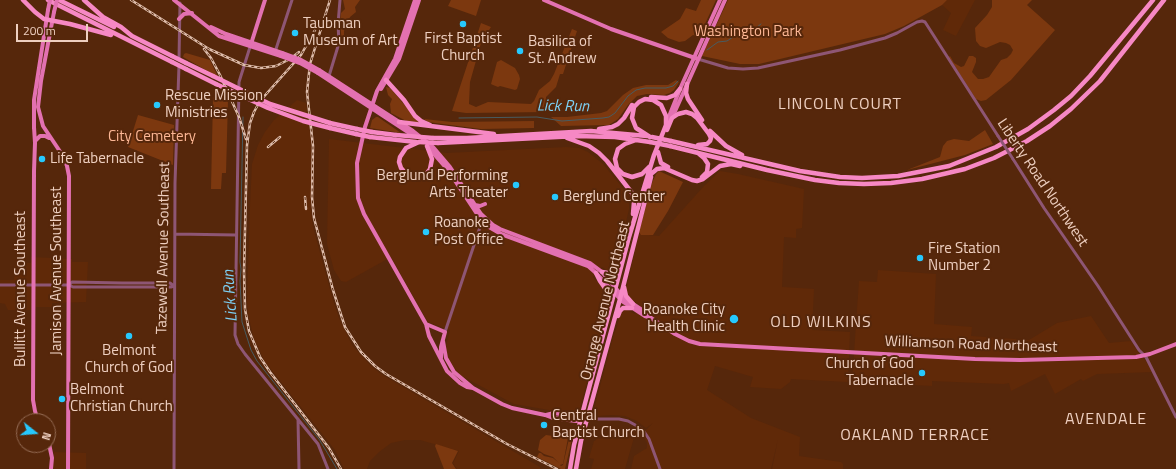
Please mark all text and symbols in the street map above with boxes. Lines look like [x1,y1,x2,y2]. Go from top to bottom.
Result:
place label: Taubman Museum of Art [303,15,397,50]
scale bar [18,16,90,42]
marker: First Baptist Church [458,19,468,29]
text: 200 m [23,21,56,40]
park label: Washington Park [694,23,802,41]
marker: Taubman Museum of Art [290,28,300,38]
place label: First Baptist Church [424,30,502,65]
place label: Basilica of St. Andrew [528,33,597,68]
marker: Basilica of St. Andrew [515,46,525,56]
place label: Rescue Mission Ministries [165,87,263,122]
district label: LINCOLN COURT [778,95,902,115]
water label: Lick Run [537,97,589,117]
marker: Rescue Mission Ministries [152,100,162,110]
street label: Liberty Road Northwest [993,116,1091,250]
park label: City Cemetery [108,128,196,146]
place label: Life Tabernacle [50,150,144,168]
marker: Life Tabernacle [37,154,47,164]
street label: Tazewell Avenue Southeast [153,162,175,334]
place label: Berglund Performing Arts Theater [377,167,508,202]
marker: Berglund Performing Arts Theater [511,180,521,190]
street label: Jamison Avenue Southeast [48,187,66,355]
place label: Berglund Center [563,188,665,206]
marker: Berglund Center [550,192,560,202]
street label: Bullitt Avenue Southeast [12,211,30,367]
place label: Roanoke Post Office [434,214,503,249]
street label: Orange Avenue Northeast [578,220,634,382]
marker: Roanoke Post Office [421,227,431,237]
place label: Fire Station Number 2 [928,240,1000,275]
marker: Fire Station Number 2 [915,253,925,263]
water label: Lick Run [220,269,242,323]
place label: Roanoke City Health Clinic [643,301,725,336]
marker: Roanoke City Health Clinic [728,313,740,325]
district label: OLD WILKINS [770,313,872,333]
marker: Belmont Church of God [124,331,134,341]
street label: Williamson Road Northeast [884,333,1058,357]
place label: Belmont Church of God [85,342,173,377]
place label: Church of God Tabernacle [826,355,914,390]
marker: Church of God Tabernacle [917,368,927,378]
place label: Belmont Christian Church [70,381,173,416]
marker: Belmont Christian Church [57,394,67,404]
place label: Central Baptist Church [552,407,645,442]
district label: AVENDALE [1065,410,1147,430]
north arrow [16,413,56,453]
marker: Central Baptist Church [539,420,549,430]
district label: OAKLAND TERRACE [840,426,990,446]
text: N [38,430,55,442]

